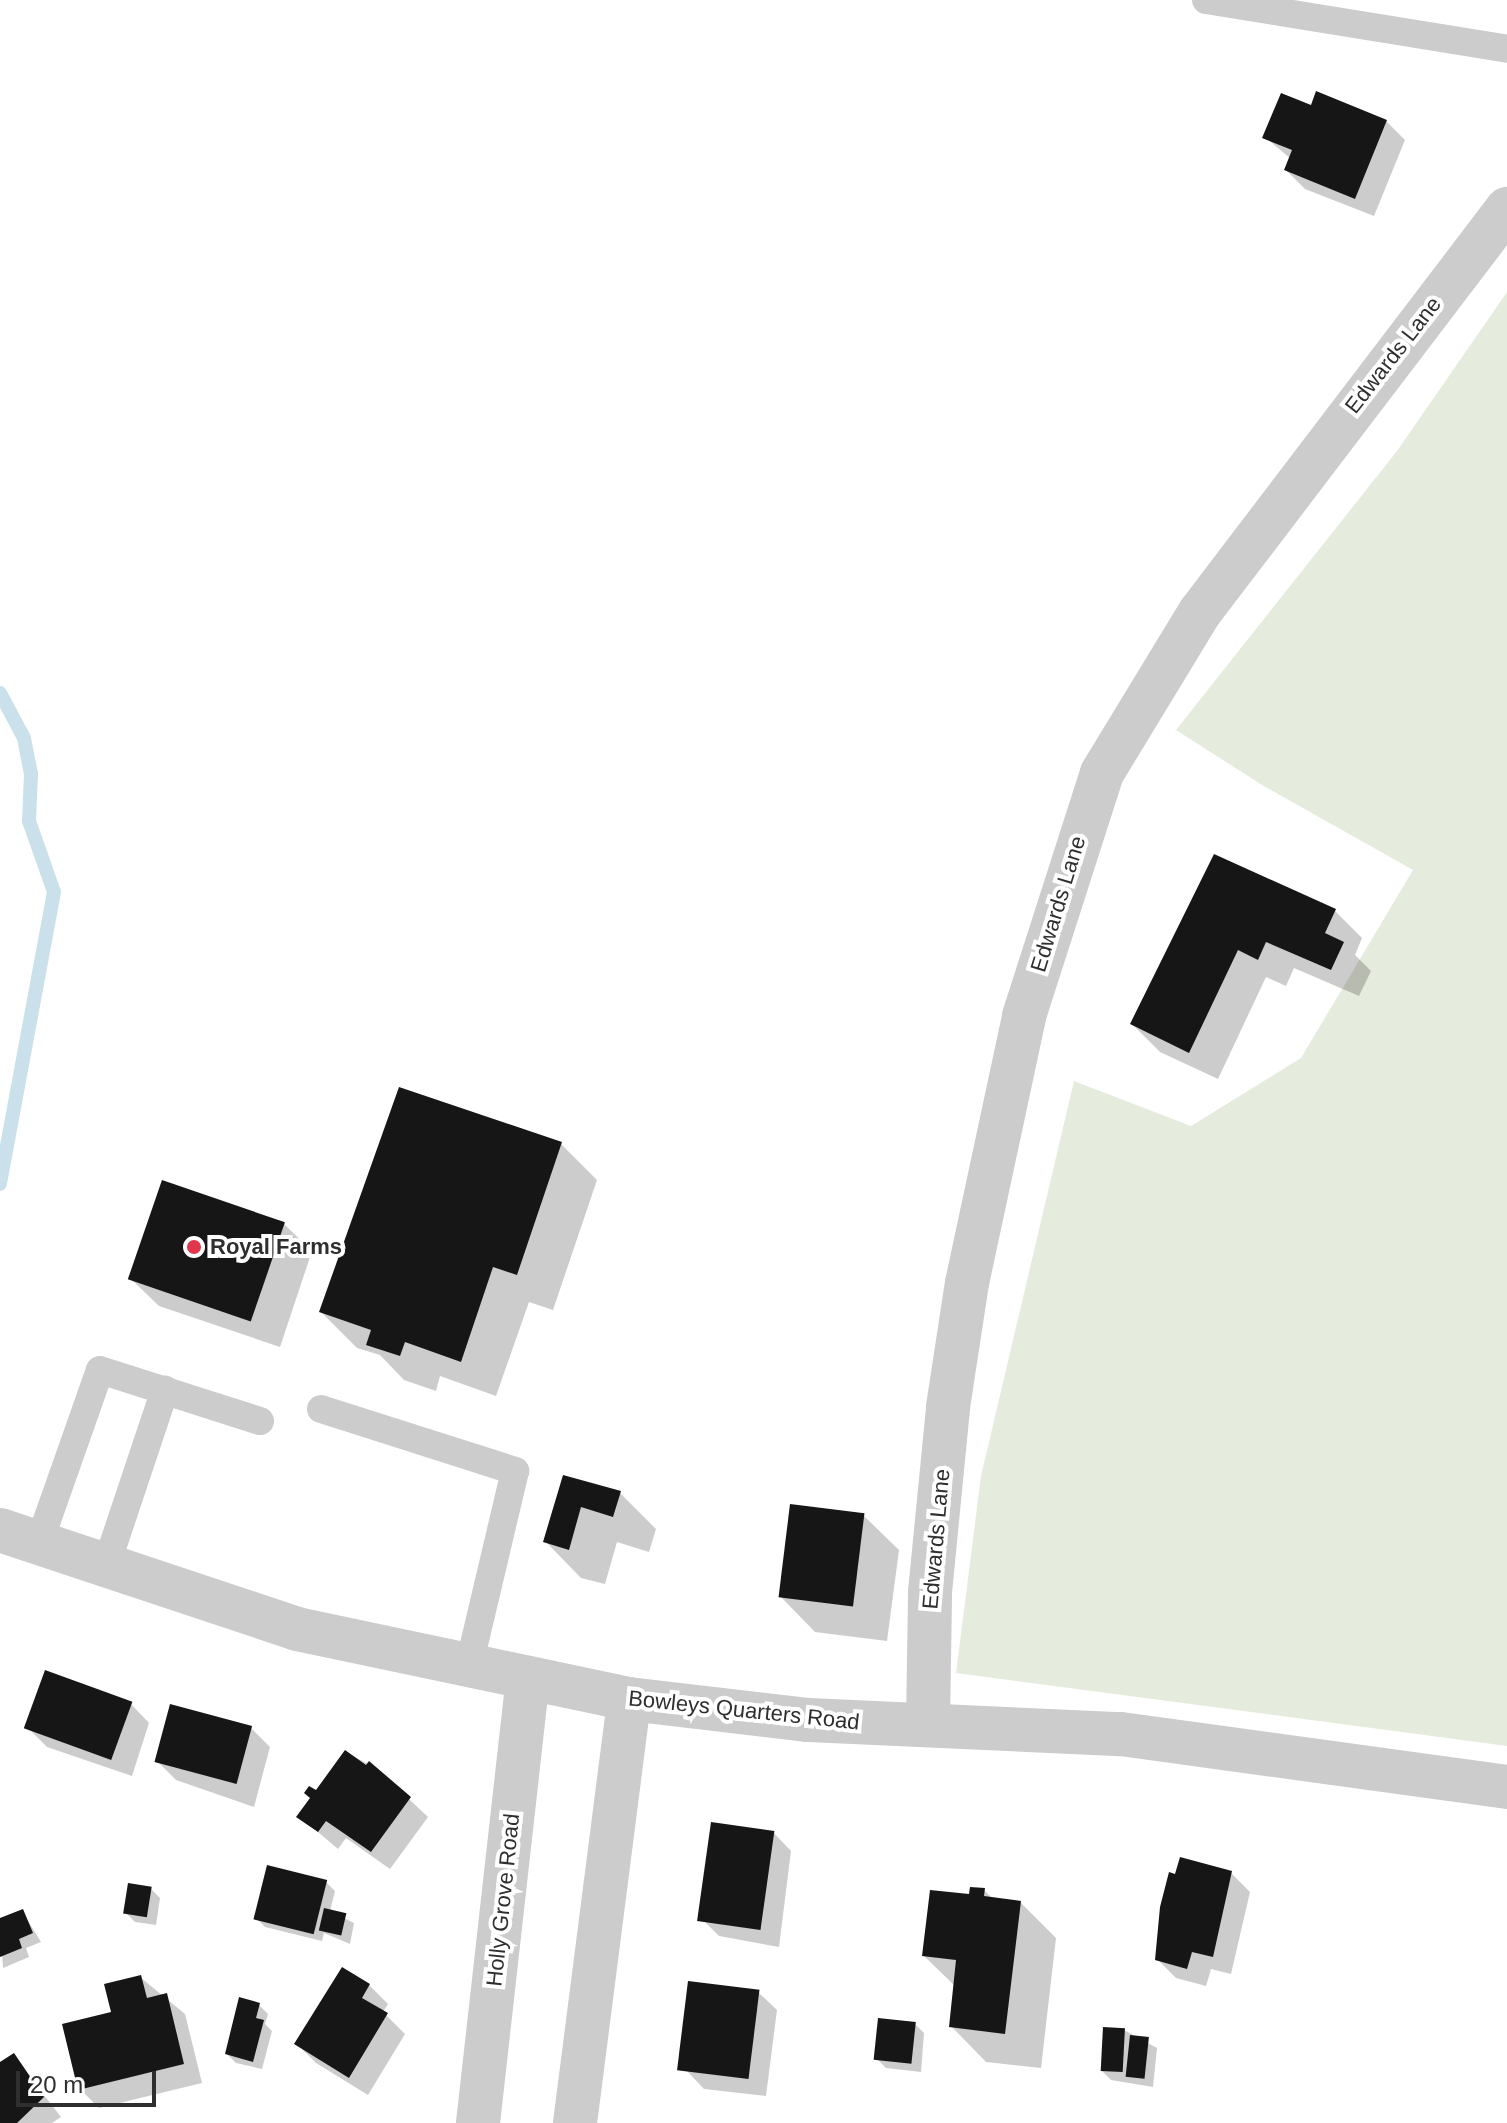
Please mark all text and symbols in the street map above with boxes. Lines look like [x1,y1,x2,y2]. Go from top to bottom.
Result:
street label: Edwards Lane [1339,291,1447,419]
street label: Edwards Lane [1025,833,1091,975]
place label: Royal Farms [210,1234,342,1260]
marker: Royal Farms [185,1238,203,1256]
street label: Edwards Lane [917,1468,955,1610]
street label: Bowleys Quarters Road [627,1685,861,1735]
street label: Holly Grove Road [481,1812,525,1988]
scale bar [20,2055,160,2105]
text: 20 m [30,2071,83,2098]

